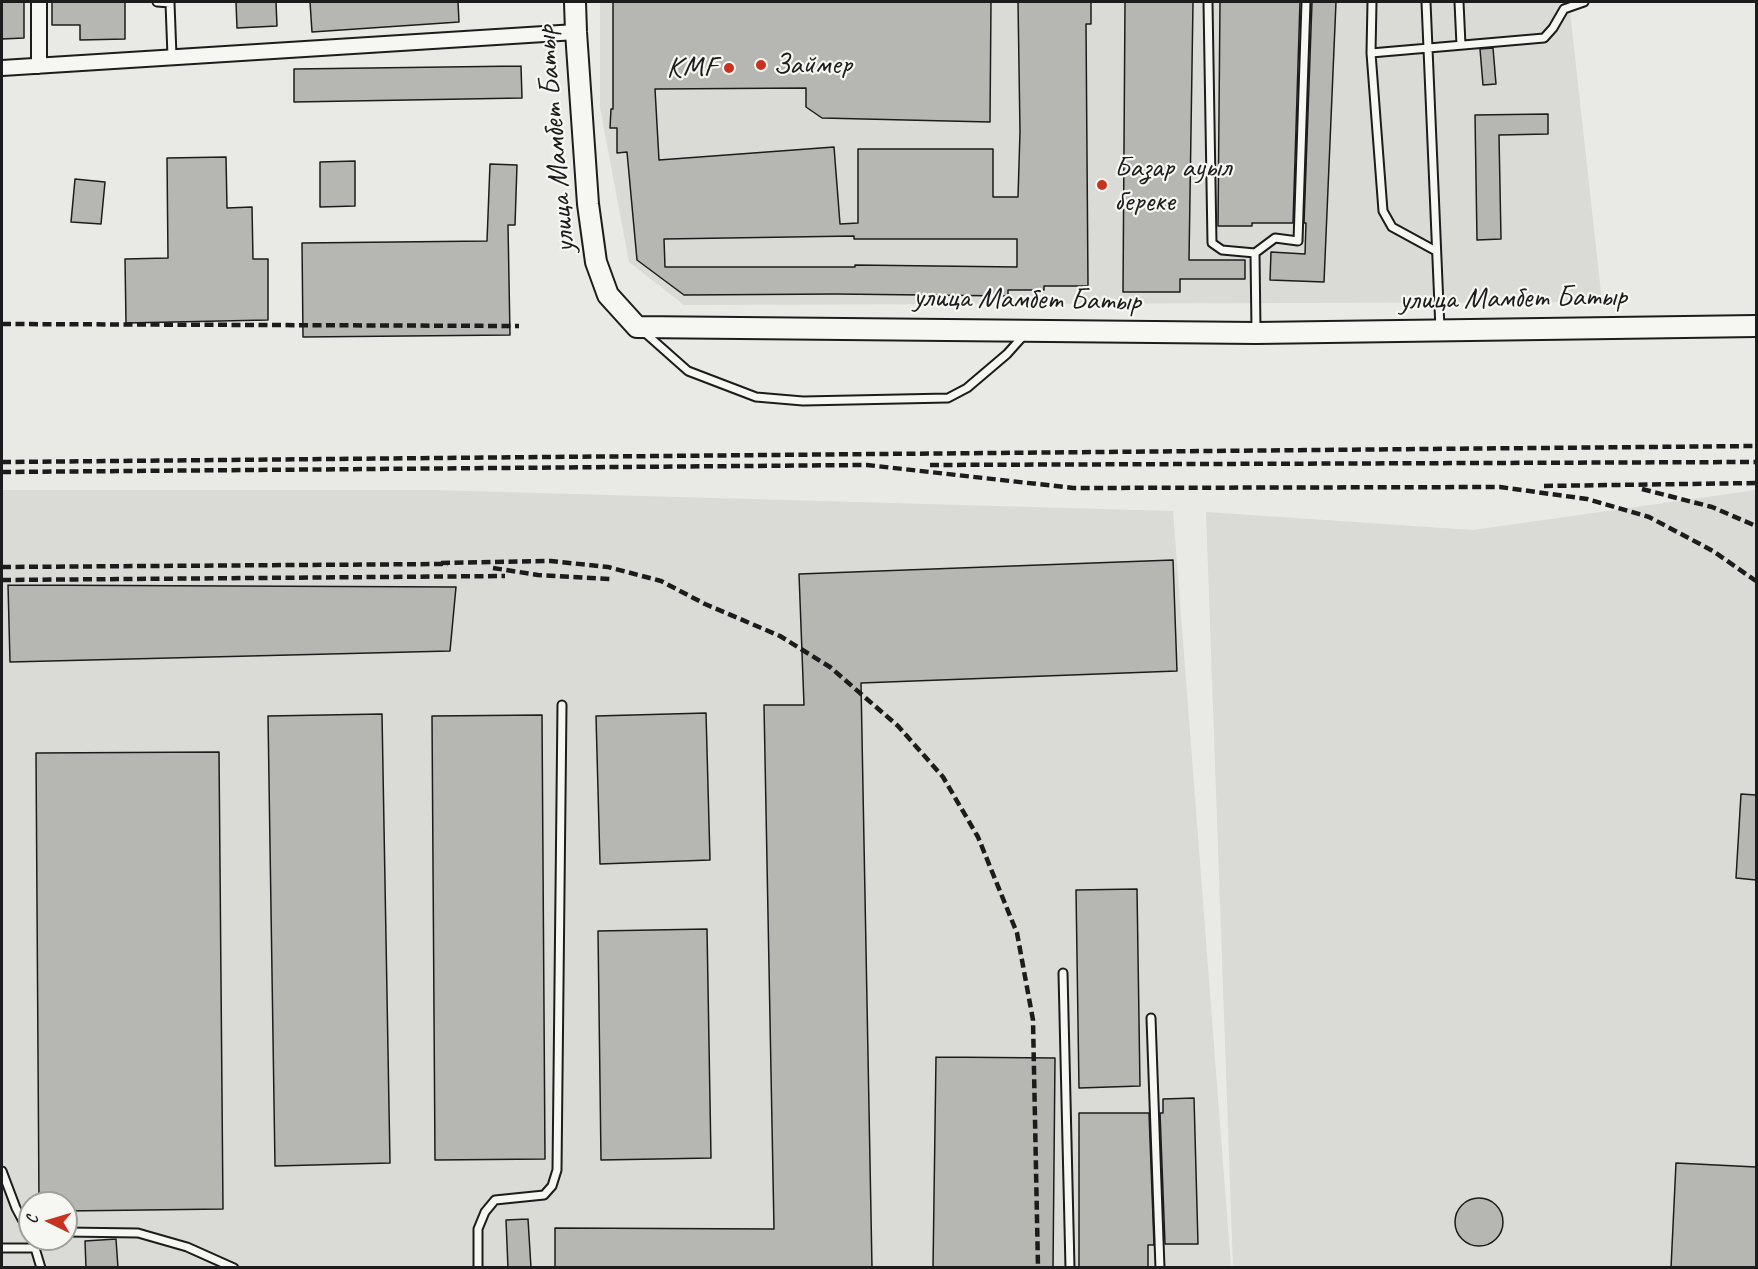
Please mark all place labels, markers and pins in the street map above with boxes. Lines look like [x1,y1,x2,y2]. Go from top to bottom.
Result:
place label: Займер [773,47,852,83]
place label: KMF [666,50,717,86]
marker: Займер [754,58,768,72]
marker: KMF [722,61,736,75]
place label: Базар ауыл береке [1114,150,1231,220]
marker: Базар ауыл береке [1095,178,1109,192]

